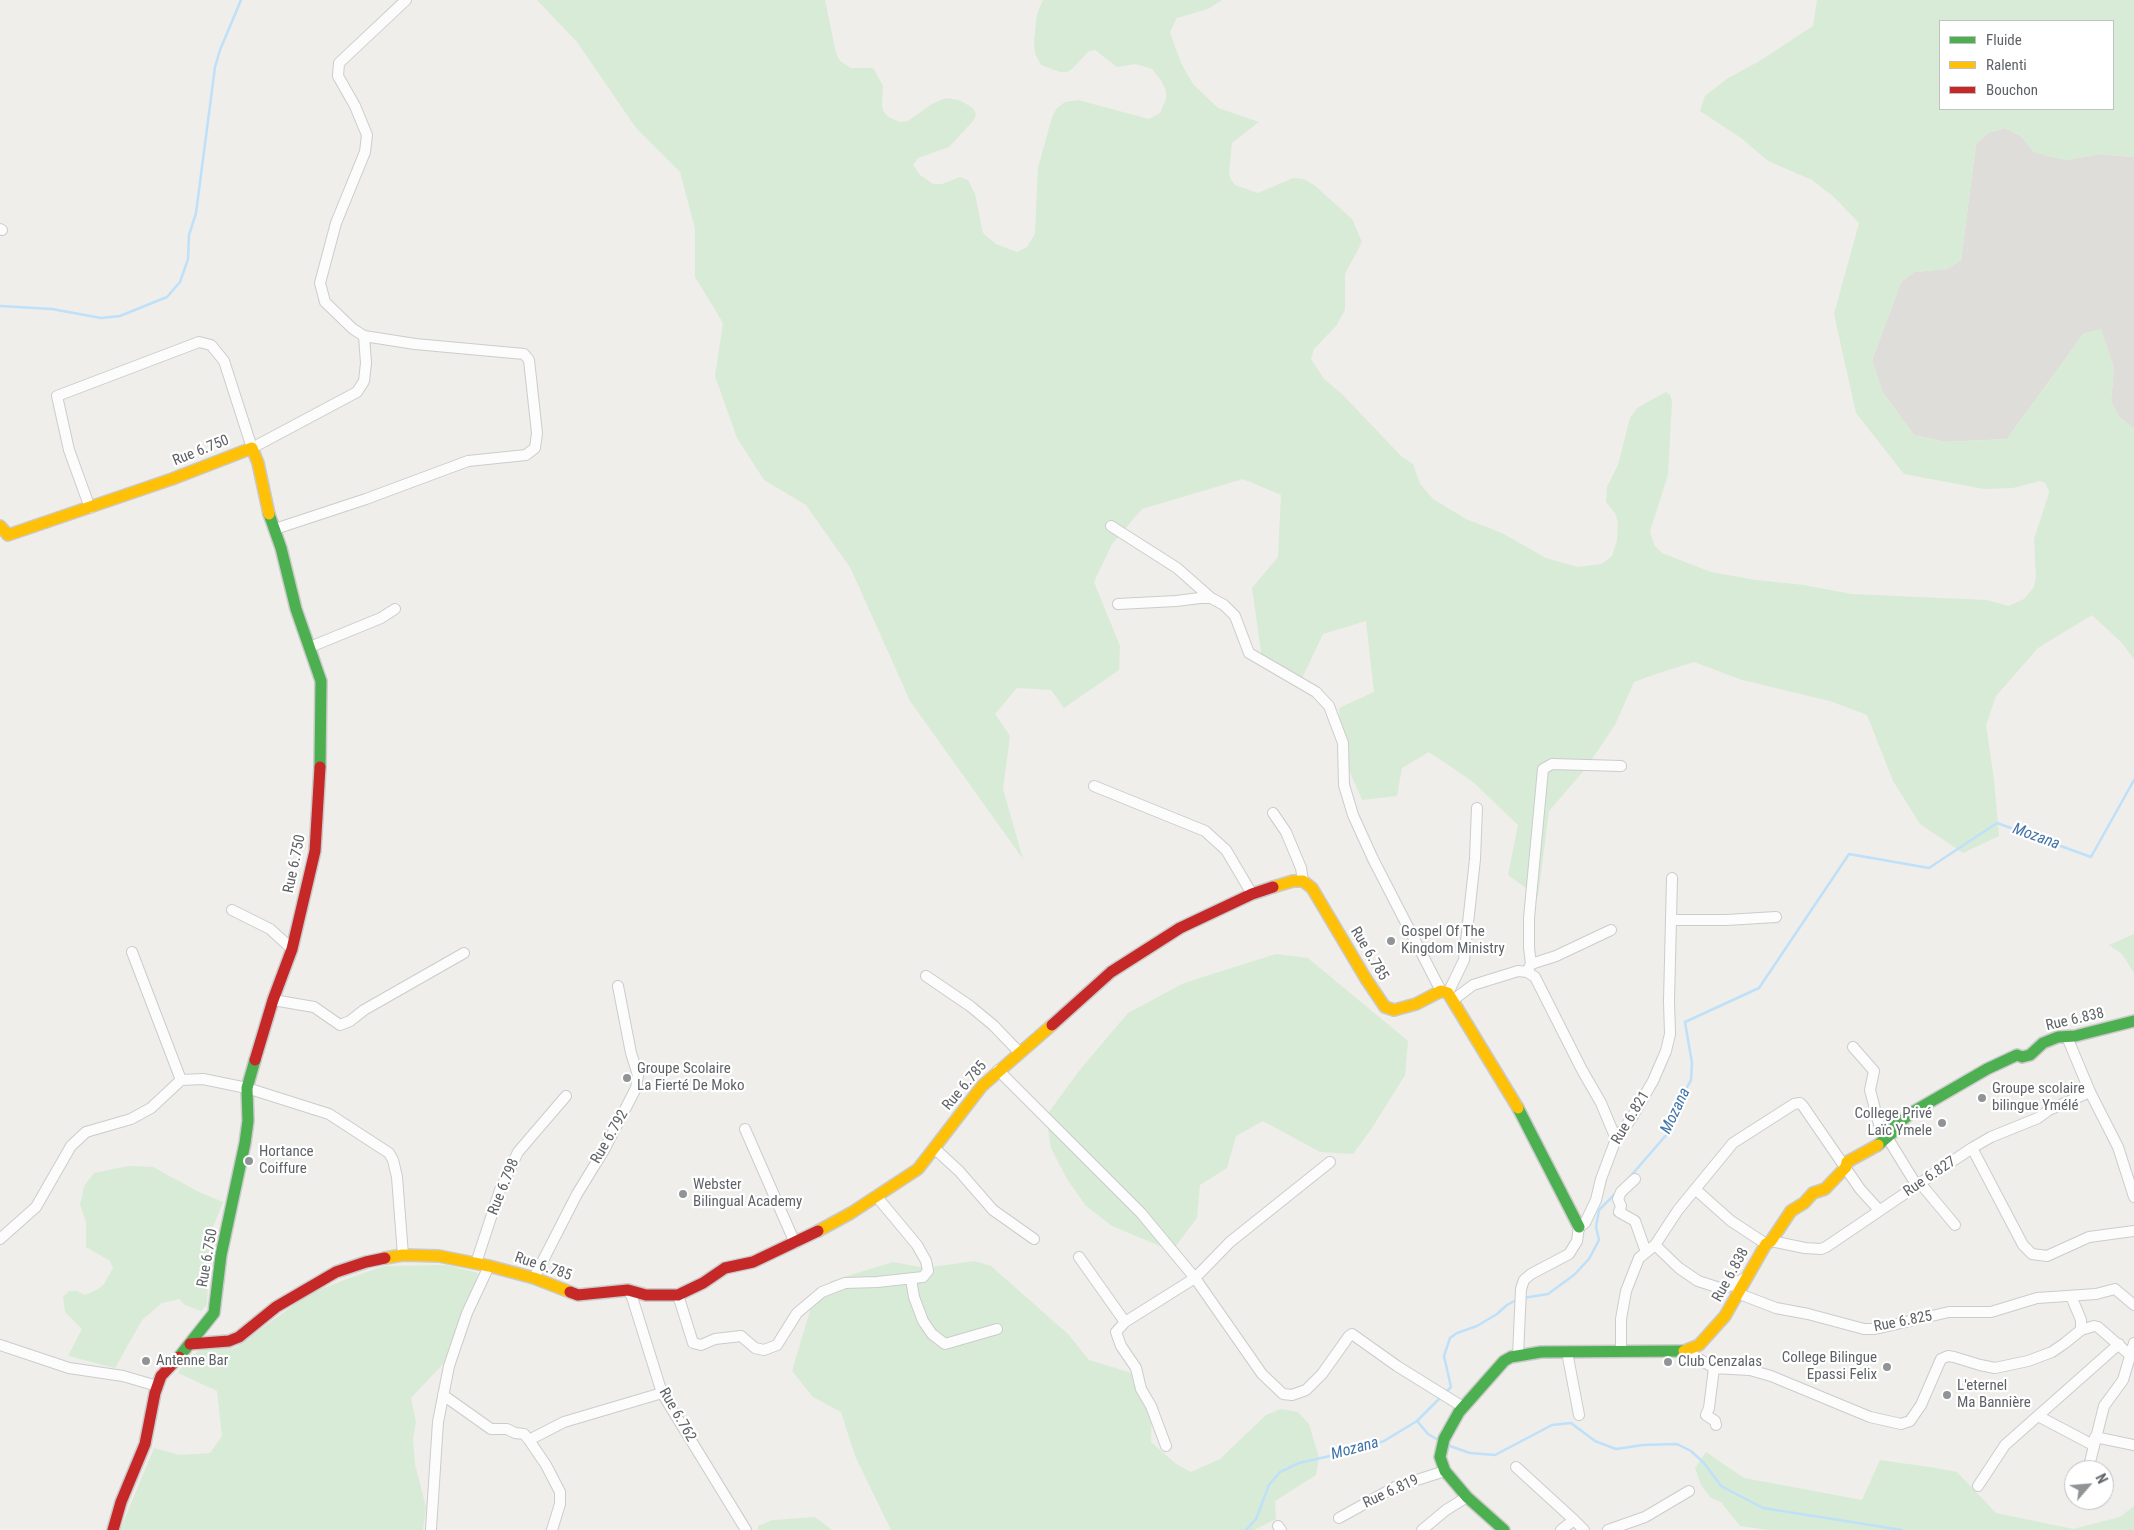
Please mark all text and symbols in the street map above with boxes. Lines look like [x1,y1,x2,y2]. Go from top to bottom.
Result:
legend [1939,20,2114,110]
text: Fluide [1986,31,2022,49]
text: Ralenti [1986,56,2027,74]
text: Bouchon [1986,81,2038,99]
street label: Rue 6.750 [170,432,232,470]
water label: Mozana [2010,820,2062,854]
street label: Rue 6.750 [280,833,310,895]
place label: Gospel Of The Kingdom Ministry [1401,923,1505,958]
street label: Rue 6.785 [1346,924,1392,984]
marker: Gospel Of The Kingdom Ministry [1385,935,1397,947]
street label: Rue 6.838 [2044,1005,2106,1035]
street label: Rue 6.785 [939,1058,991,1114]
place label: Groupe Scolaire La Fierté De Moko [637,1060,744,1095]
marker: Groupe Scolaire La Fierté De Moko [621,1072,633,1084]
place label: Groupe scolaire bilingue Ymélé [1992,1080,2085,1115]
water label: Mozana [1657,1085,1695,1137]
street label: Rue 6.821 [1608,1088,1654,1148]
marker: Groupe scolaire bilingue Ymélé [1976,1092,1988,1104]
place label: College Privé Laïc Ymele [1855,1105,1932,1140]
street label: Rue 6.792 [587,1107,633,1167]
marker: College Privé Laïc Ymele [1936,1117,1948,1129]
place label: Hortance Coiffure [259,1143,314,1178]
street label: Rue 6.827 [1900,1153,1960,1201]
marker: Hortance Coiffure [243,1155,255,1167]
street label: Rue 6.798 [485,1156,523,1218]
place label: Webster Bilingual Academy [693,1176,802,1211]
marker: Webster Bilingual Academy [677,1188,689,1200]
street label: Rue 6.750 [194,1227,222,1289]
street label: Rue 6.838 [1709,1245,1753,1305]
street label: Rue 6.785 [512,1249,574,1285]
street label: Rue 6.825 [1872,1308,1934,1336]
place label: College Bilingue Epassi Felix [1782,1349,1877,1384]
place label: Antenne Bar [156,1352,228,1370]
place label: Club Cenzalas [1678,1353,1762,1371]
marker: Antenne Bar [140,1355,152,1367]
marker: Club Cenzalas [1662,1356,1674,1368]
marker: College Bilingue Epassi Felix [1881,1361,1893,1373]
place label: L'eternel Ma Bannière [1957,1377,2031,1412]
street label: Rue 6.762 [654,1385,700,1445]
marker: L'eternel Ma Bannière [1941,1389,1953,1401]
water label: Mozana [1329,1433,1381,1465]
north arrow [2064,1460,2114,1510]
street label: Rue 6.819 [1360,1471,1422,1513]
text: N [2092,1471,2111,1486]

